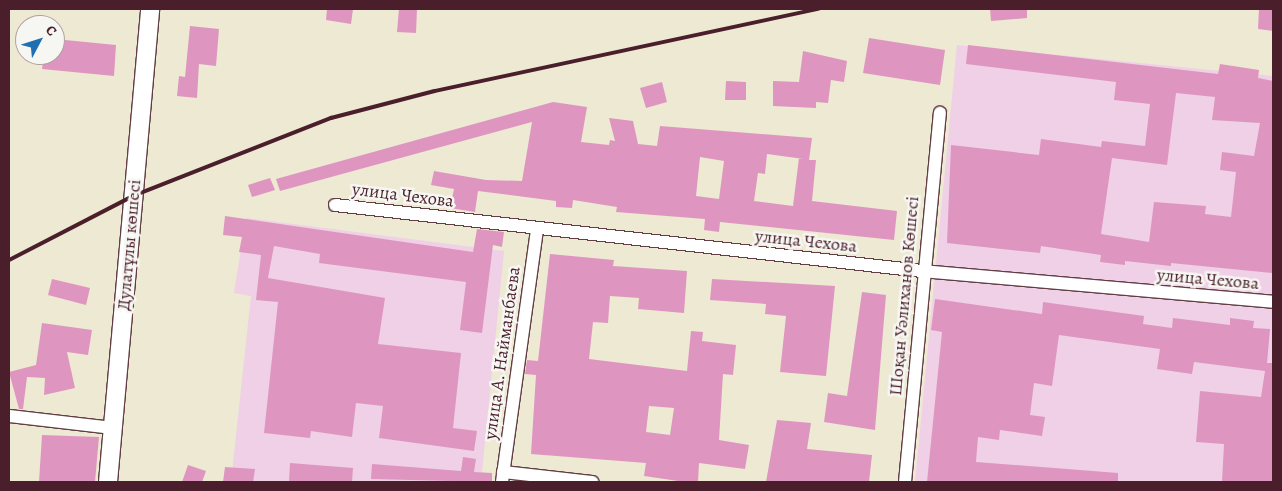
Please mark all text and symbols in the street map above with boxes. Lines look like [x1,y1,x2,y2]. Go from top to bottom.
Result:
north arrow [15,15,65,65]
text: С [41,21,61,40]
street label: улица Чехова [351,178,455,212]
street label: Дулатұлы көшесі [113,179,145,311]
street label: Шоқан Уәлиханов Көшесі [885,195,923,397]
street label: улица Чехова [754,225,858,257]
street label: улица Чехова [1156,264,1260,294]
street label: улица А. Найманбаева [479,265,525,441]

